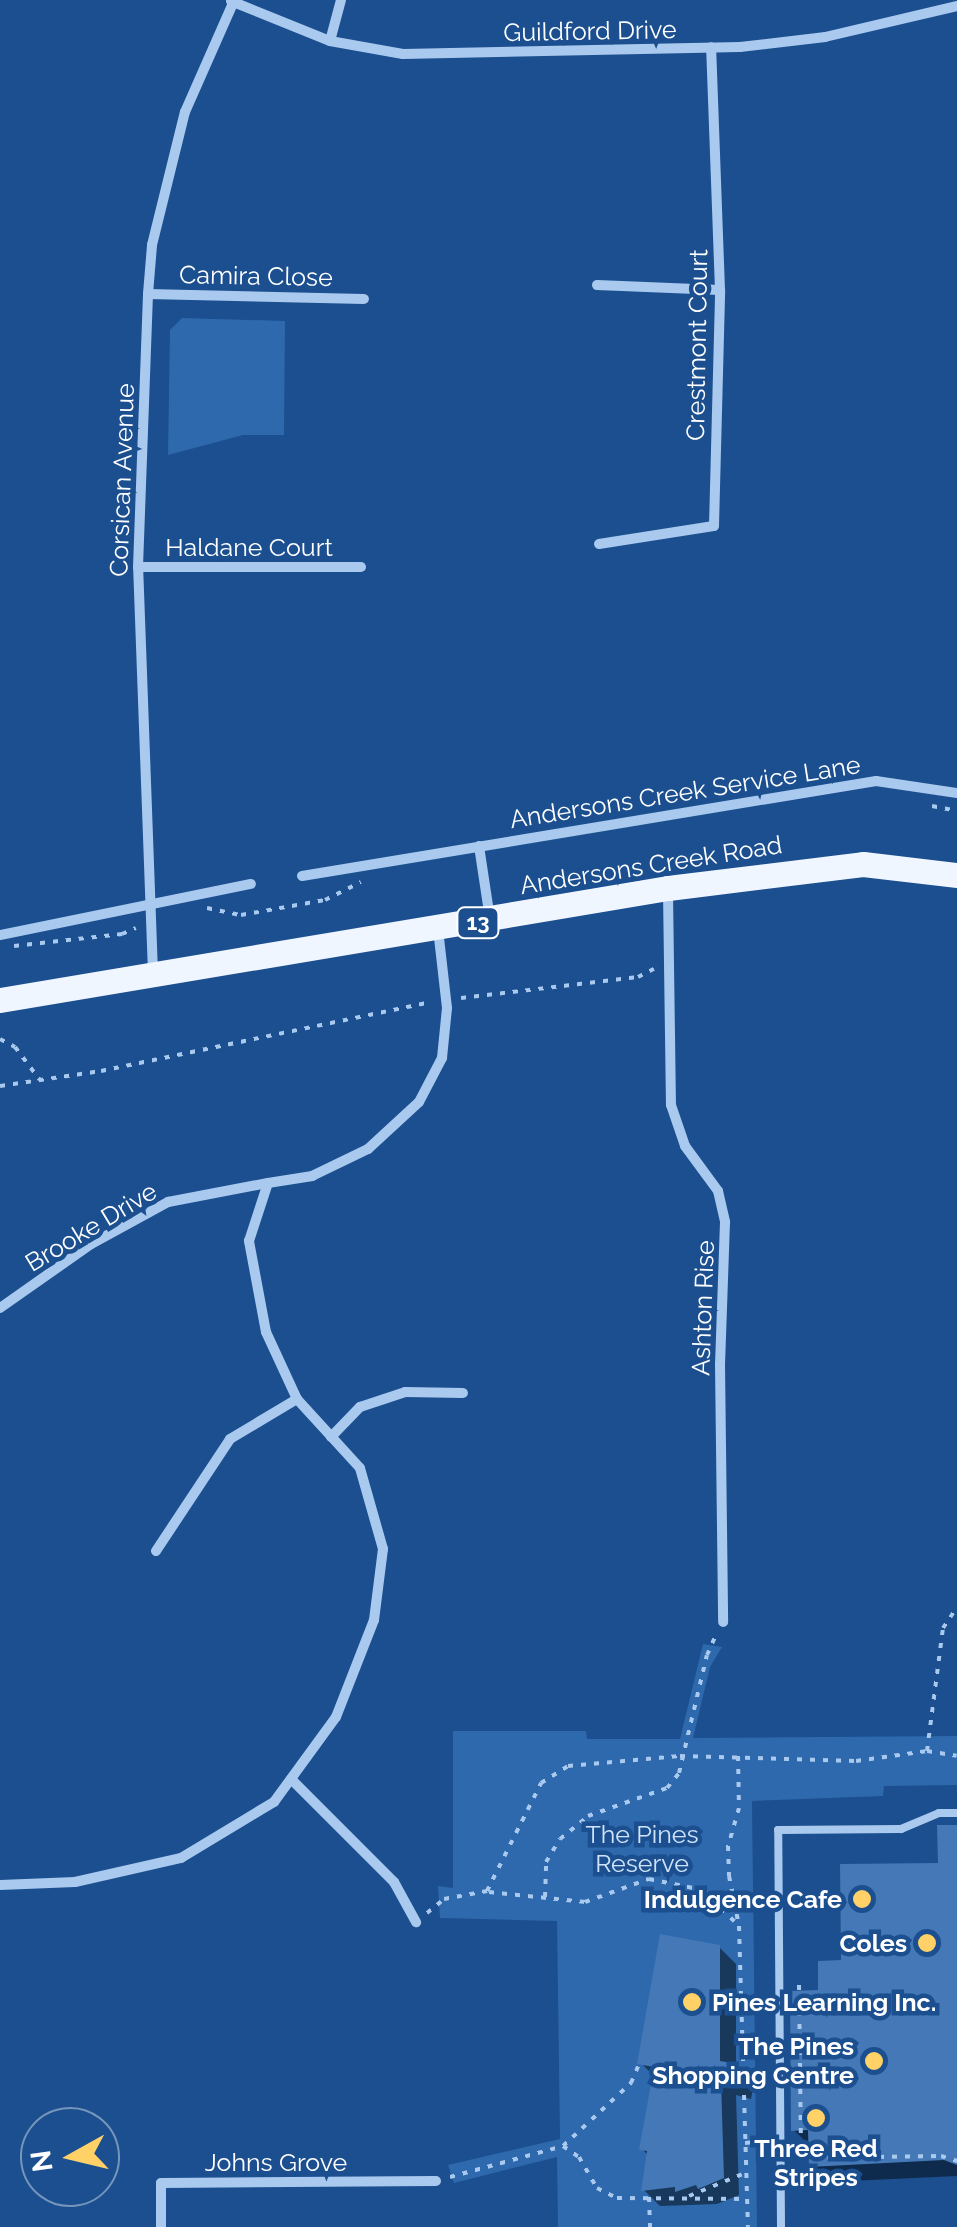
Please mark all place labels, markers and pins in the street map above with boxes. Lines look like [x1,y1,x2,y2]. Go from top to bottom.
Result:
place label: Indulgence Cafe [644,1884,842,1914]
marker: Indulgence Cafe [851,1888,873,1910]
place label: Coles [840,1928,907,1958]
marker: Coles [916,1932,938,1954]
place label: Pines Learning Inc. [712,1987,936,2017]
marker: Pines Learning Inc. [681,1991,703,2013]
place label: The Pines Shopping Centre [652,2032,854,2091]
marker: The Pines Shopping Centre [863,2050,885,2072]
marker: Three Red Stripes [805,2107,827,2129]
place label: Three Red Stripes [754,2134,878,2193]

